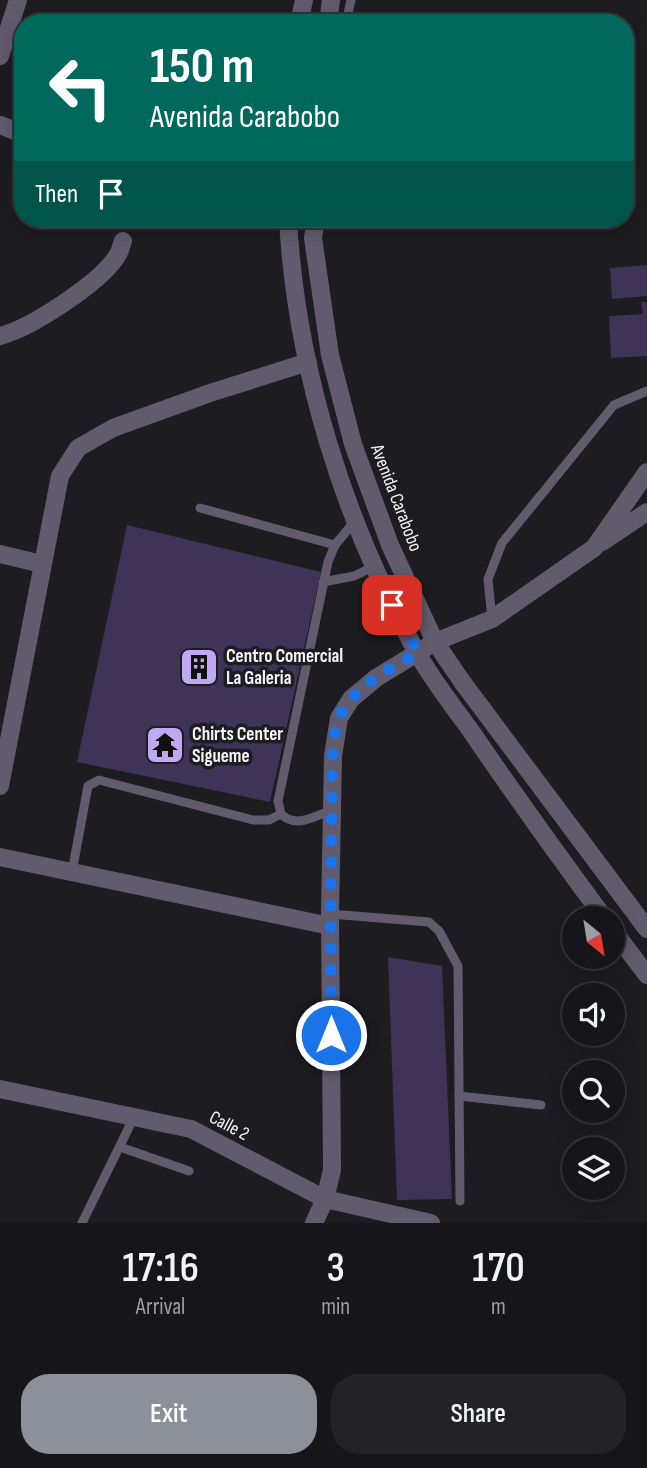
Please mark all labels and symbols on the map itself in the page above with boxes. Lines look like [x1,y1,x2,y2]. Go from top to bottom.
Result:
street label: Avenida Carabobo [365,440,427,555]
pin [362,575,422,635]
place label: Centro Comercial La Galeria [226,645,343,690]
building icon: Centro Comercial La Galeria [178,646,220,688]
place label: Chirts Center Sigueme [192,723,283,768]
temple icon: Chirts Center Sigueme [144,724,186,766]
north arrow [562,906,625,970]
position arrow [294,998,368,1072]
street label: Calle 2 [205,1106,253,1146]

